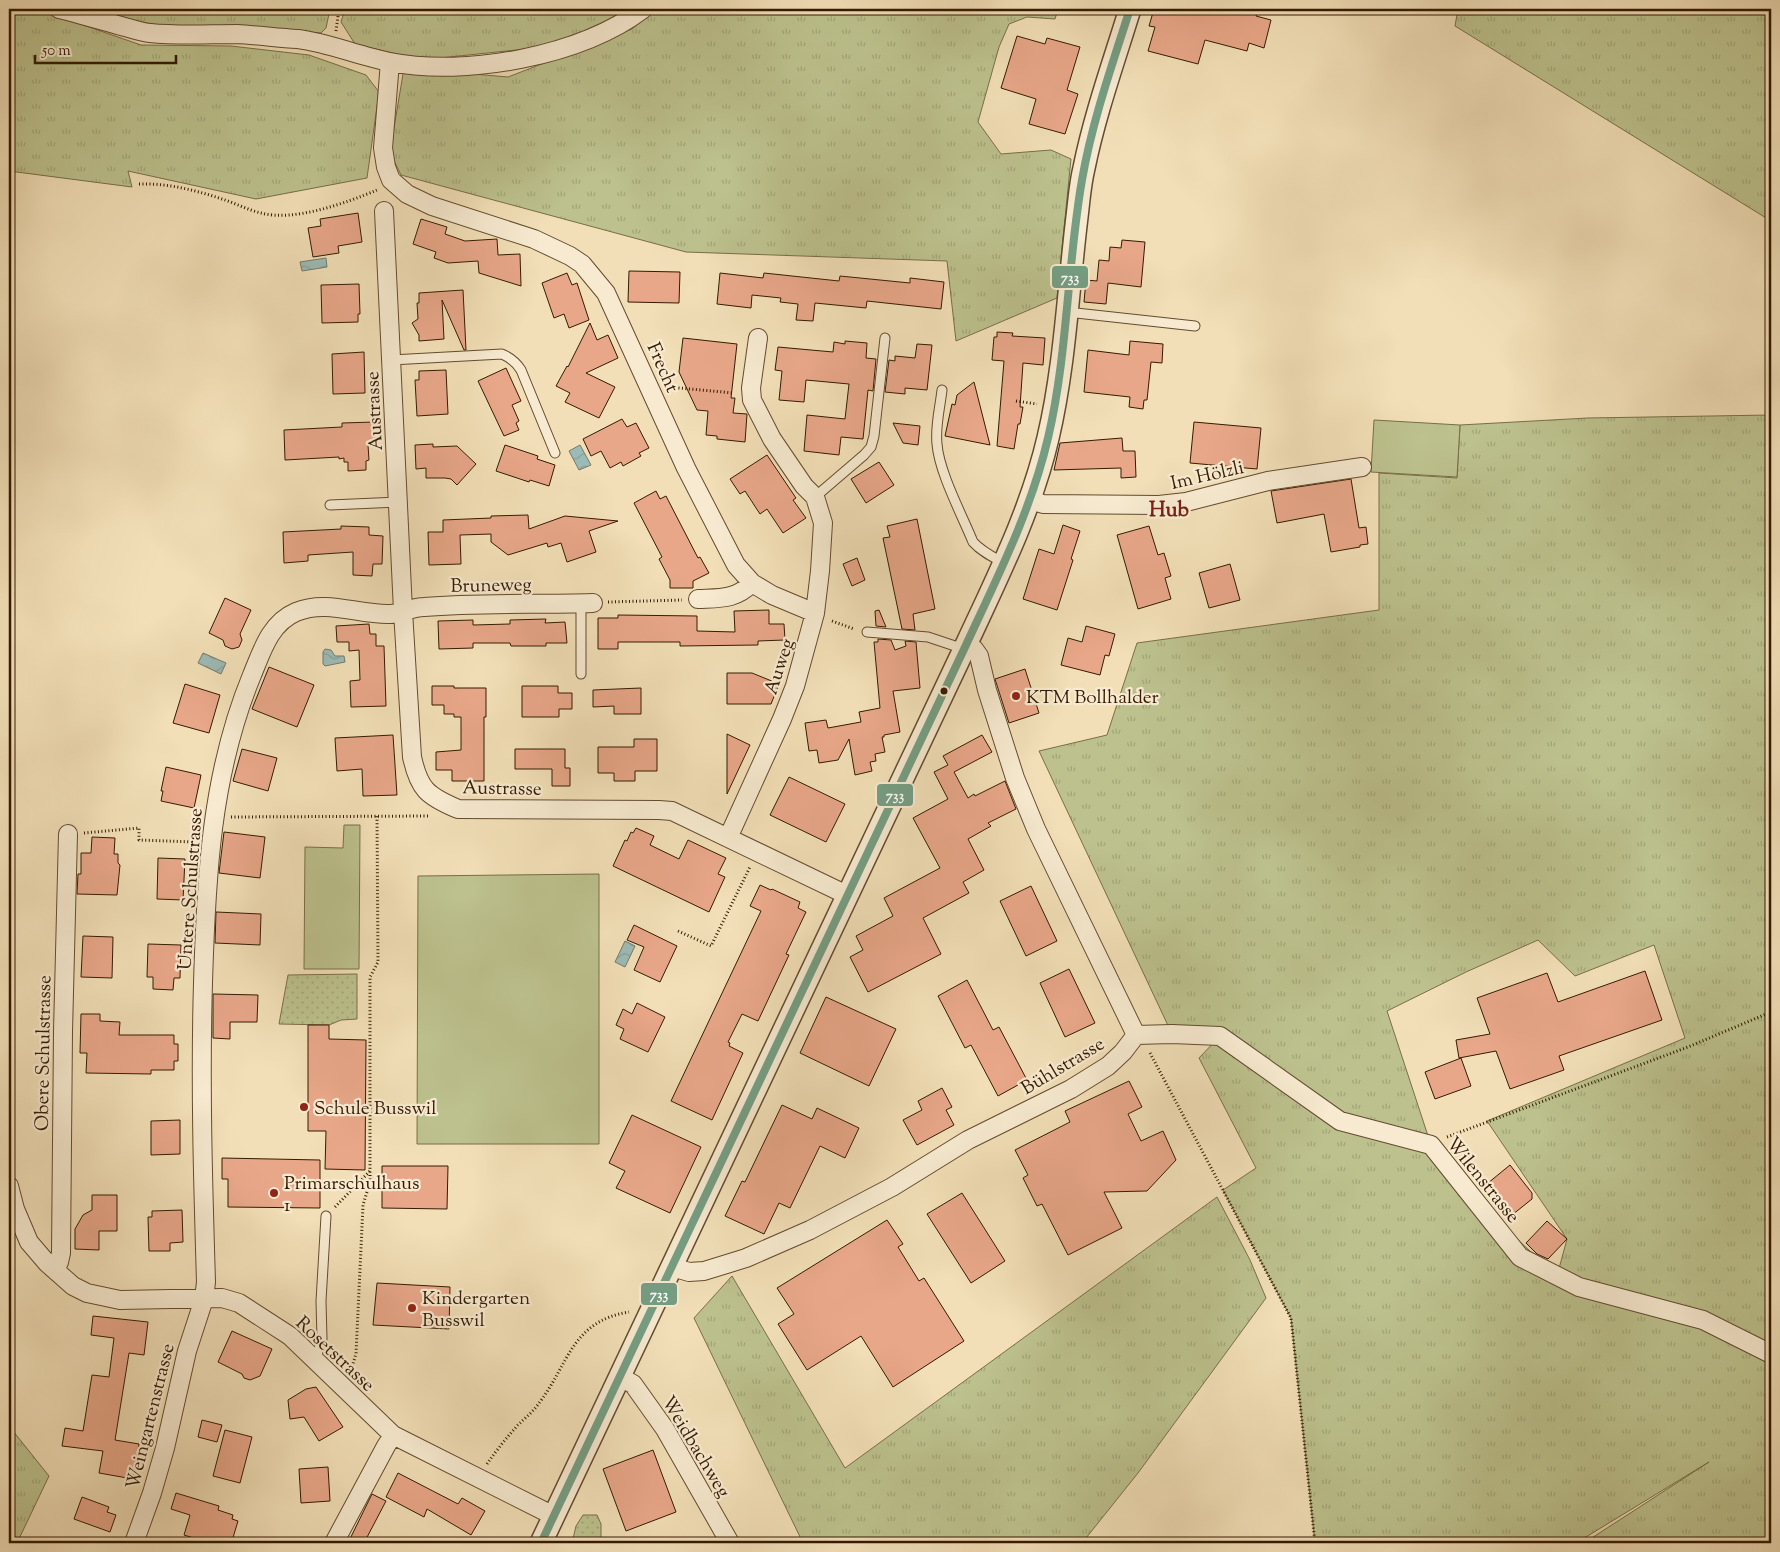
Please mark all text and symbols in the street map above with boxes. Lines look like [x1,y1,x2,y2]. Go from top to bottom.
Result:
scale bar [35,32,176,64]
text: 50 m [41,41,71,62]
line badge: 733 [1051,265,1089,289]
text: 733 [1061,269,1080,289]
street label: Frecht [639,339,685,398]
street label: Austrasse [360,370,391,451]
street label: Im Hölzli [1168,455,1247,498]
district label: Hub [1149,496,1190,526]
street label: Bruneweg [450,572,532,601]
street label: Auweg [759,635,802,698]
place label: KTM Bollhalder [1026,685,1159,712]
unlabelled marker [939,686,949,696]
marker: KTM Bollhalder [1010,690,1022,702]
street label: Austrasse [462,775,542,804]
line badge: 733 [876,783,914,807]
text: 733 [886,787,905,807]
street label: Untere Schulstrasse [172,807,211,971]
street label: Obere Schulstrasse [30,975,59,1131]
street label: Bühlstrasse [1016,1032,1110,1103]
place label: Schule Busswil [314,1096,437,1123]
marker: Schule Busswil [298,1101,310,1113]
street label: Wilenstrasse [1439,1132,1525,1230]
place label: Primarschulhaus 1 [284,1171,420,1220]
marker: Primarschulhaus 1 [268,1187,280,1199]
line badge: 733 [640,1282,678,1306]
place label: Kindergarten Busswil [422,1286,530,1335]
text: 733 [650,1286,669,1306]
marker: Kindergarten Busswil [406,1302,418,1314]
street label: Rosetstrasse [289,1311,380,1399]
street label: Weingartenstrasse [120,1341,183,1492]
street label: Weidbachweg [654,1391,736,1503]

